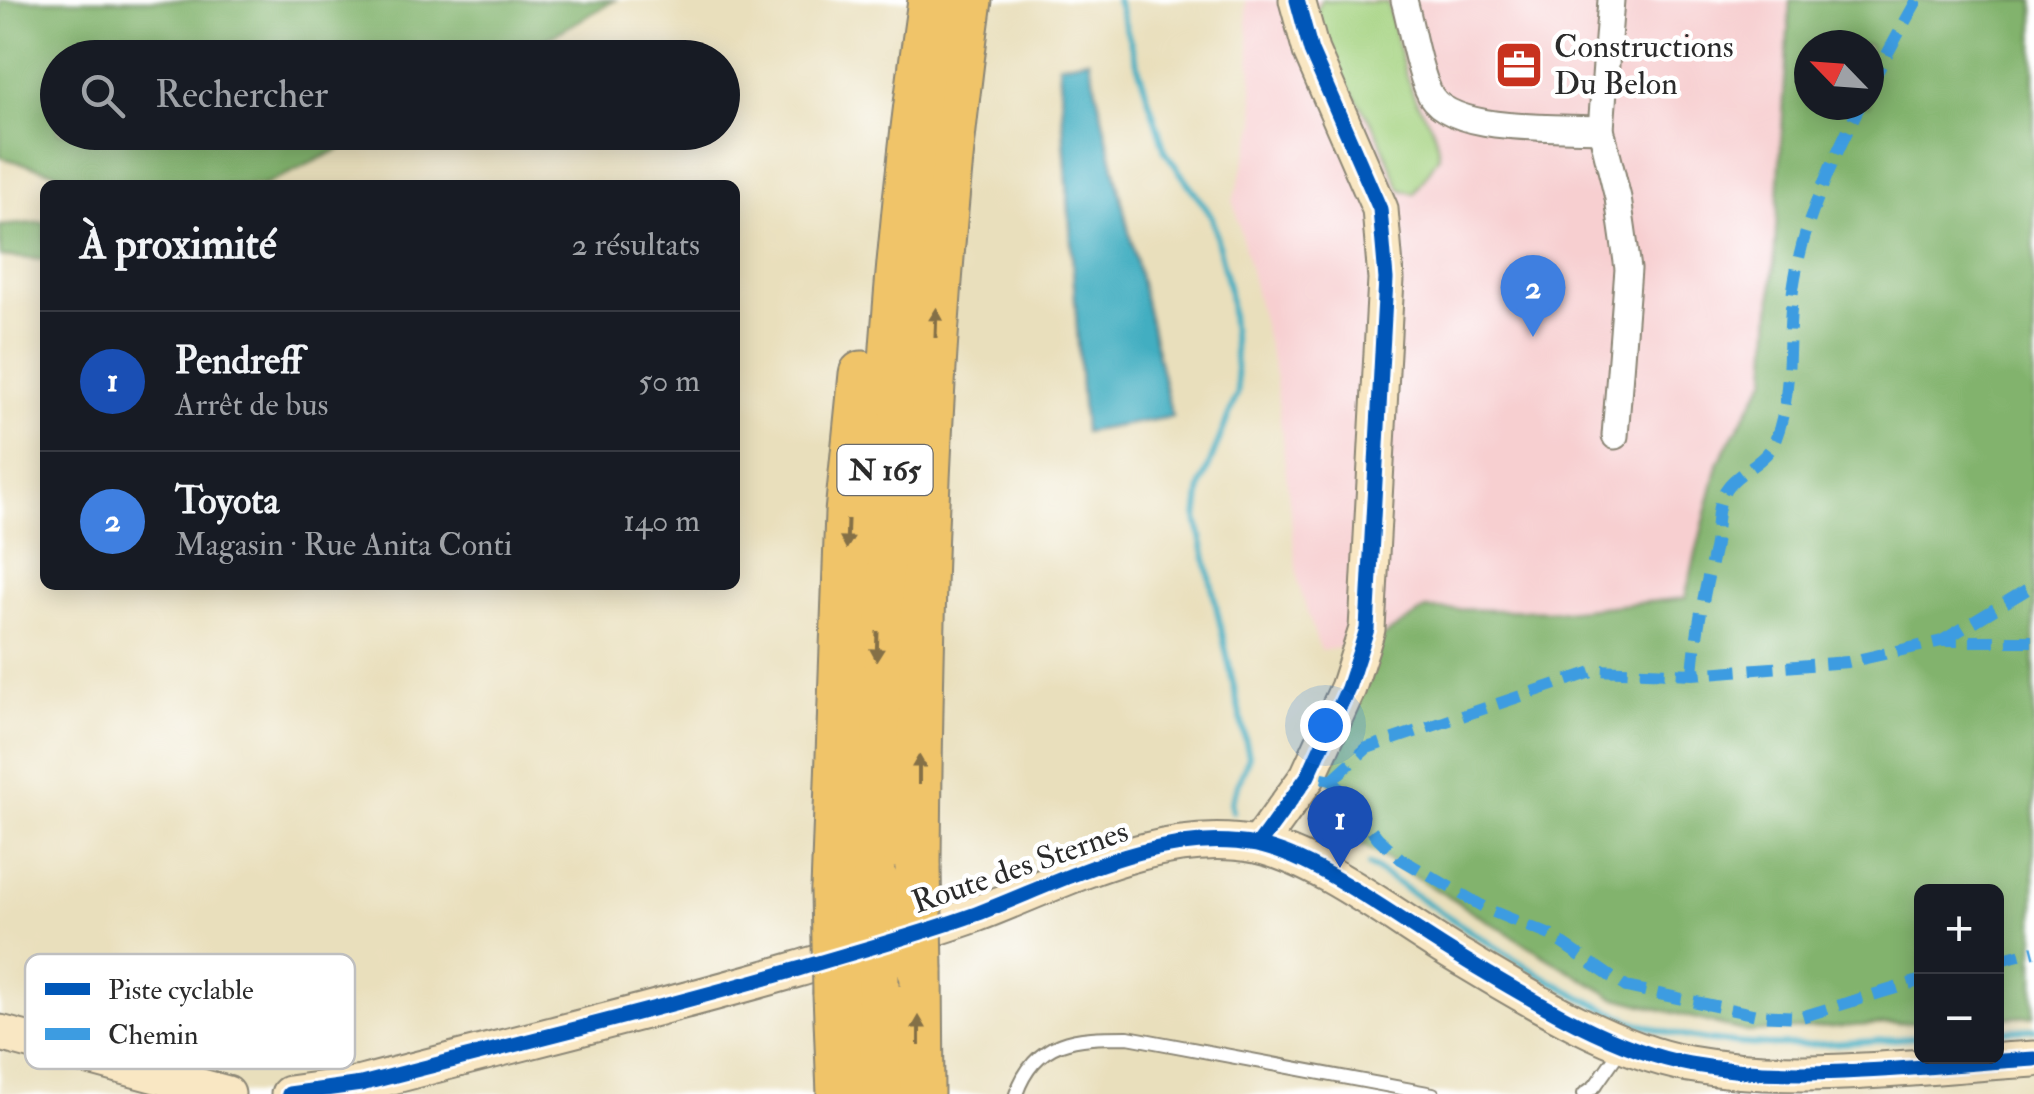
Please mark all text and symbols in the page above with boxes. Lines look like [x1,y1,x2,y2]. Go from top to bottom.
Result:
place label: Constructions Du Belon [1554,27,1734,104]
north arrow [1794,30,1884,120]
office icon: Constructions Du Belon [1493,39,1545,91]
search box [40,40,740,150]
icon: search [75,68,130,123]
text: Rechercher [155,71,328,119]
text: À proximité [80,219,276,271]
text: 2 résultats [571,225,700,265]
pin: 2 [1500,255,1566,337]
one-way arrow [928,307,944,339]
text: Pendreff [175,337,302,385]
text: 1 [107,361,118,401]
text: 50 m [638,361,700,401]
text: Arrêt de bus [175,385,329,425]
road number: N 165 [838,445,932,495]
text: Toyota [175,477,279,525]
text: 2 [104,501,121,541]
text: 140 m [623,501,700,541]
one-way arrow [839,519,855,551]
text: Magasin · Rue Anita Conti [175,525,512,565]
one-way arrow [869,631,885,663]
your location [1300,700,1351,751]
one-way arrow [911,753,927,785]
pin: 1 [1308,786,1372,868]
street label: Route des Sternes [907,811,1133,923]
map controls [1914,884,2004,1064]
button: + [1914,884,2004,974]
legend [25,954,355,1069]
text: Piste cyclable [108,973,254,1008]
button: − [1914,974,2004,1064]
one-way arrow [911,1015,927,1047]
text: Chemin [108,1018,199,1053]

